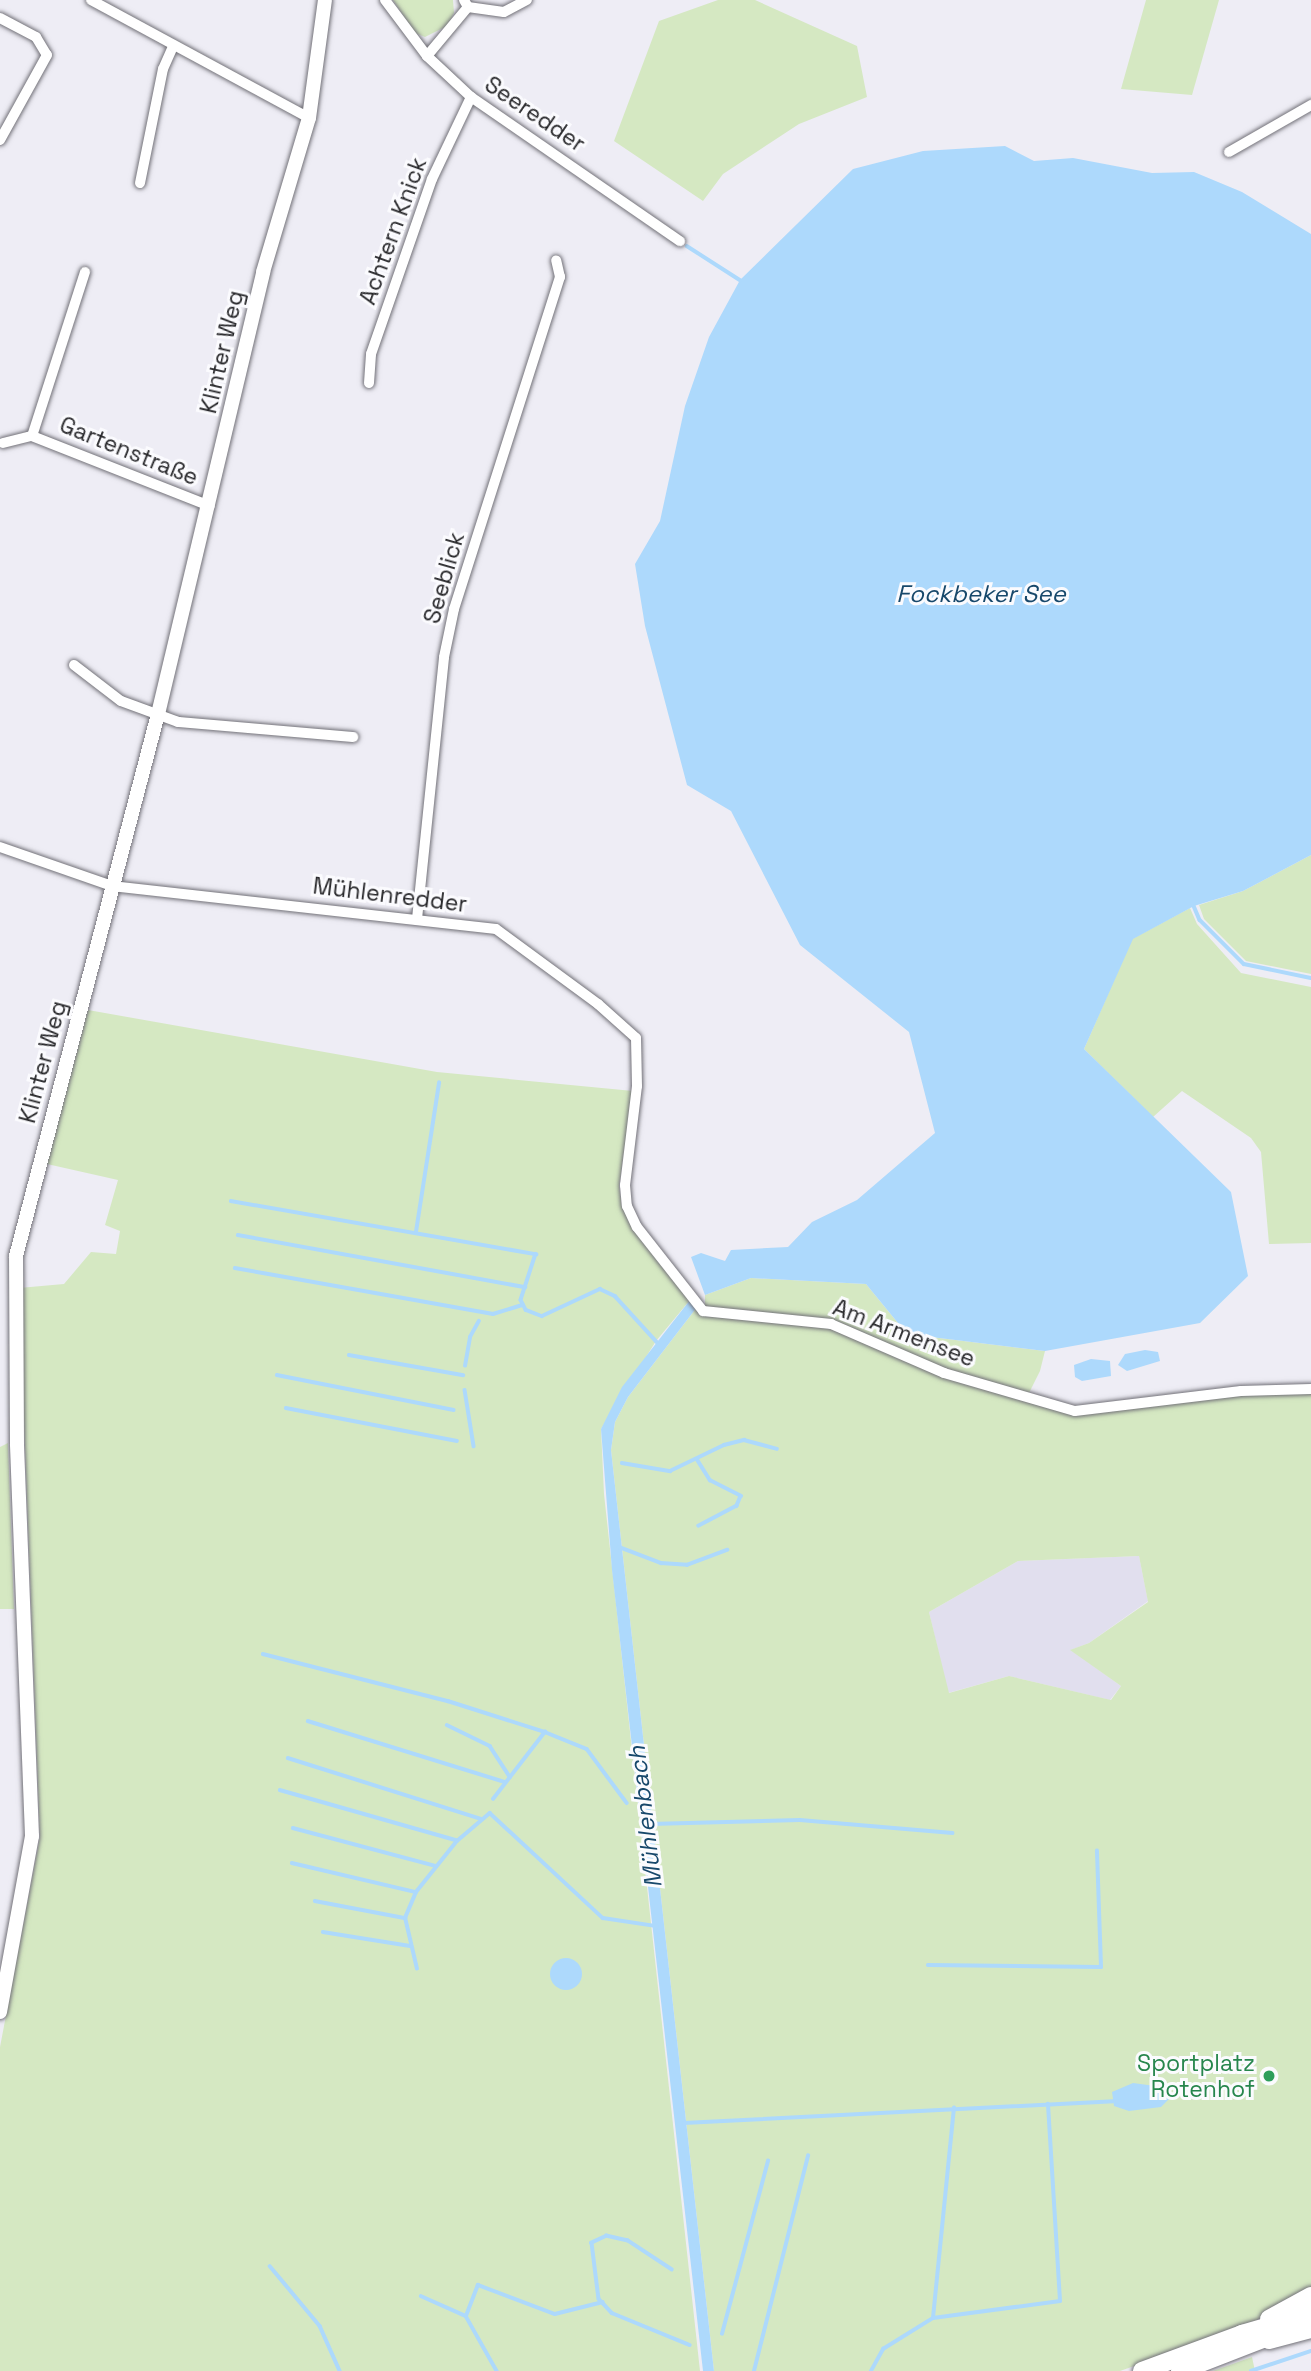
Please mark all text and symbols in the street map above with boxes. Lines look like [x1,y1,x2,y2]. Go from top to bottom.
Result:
street label: Seeredder [480,70,590,158]
street label: Achtern Knick [354,154,432,308]
street label: Klinter Weg [194,288,250,416]
street label: Gartenstraße [56,411,202,491]
street label: Seeblick [418,529,470,627]
water label: Fockbeker See [896,580,1066,608]
street label: Mühlenredder [311,872,469,918]
street label: Klinter Weg [13,998,73,1126]
street label: Am Armensee [829,1293,979,1373]
water label: Mühlenbach [622,1744,668,1890]
place label: Sportplatz Rotenhof [1137,2049,1255,2103]
marker: Sportplatz Rotenhof [1261,2068,1277,2084]

